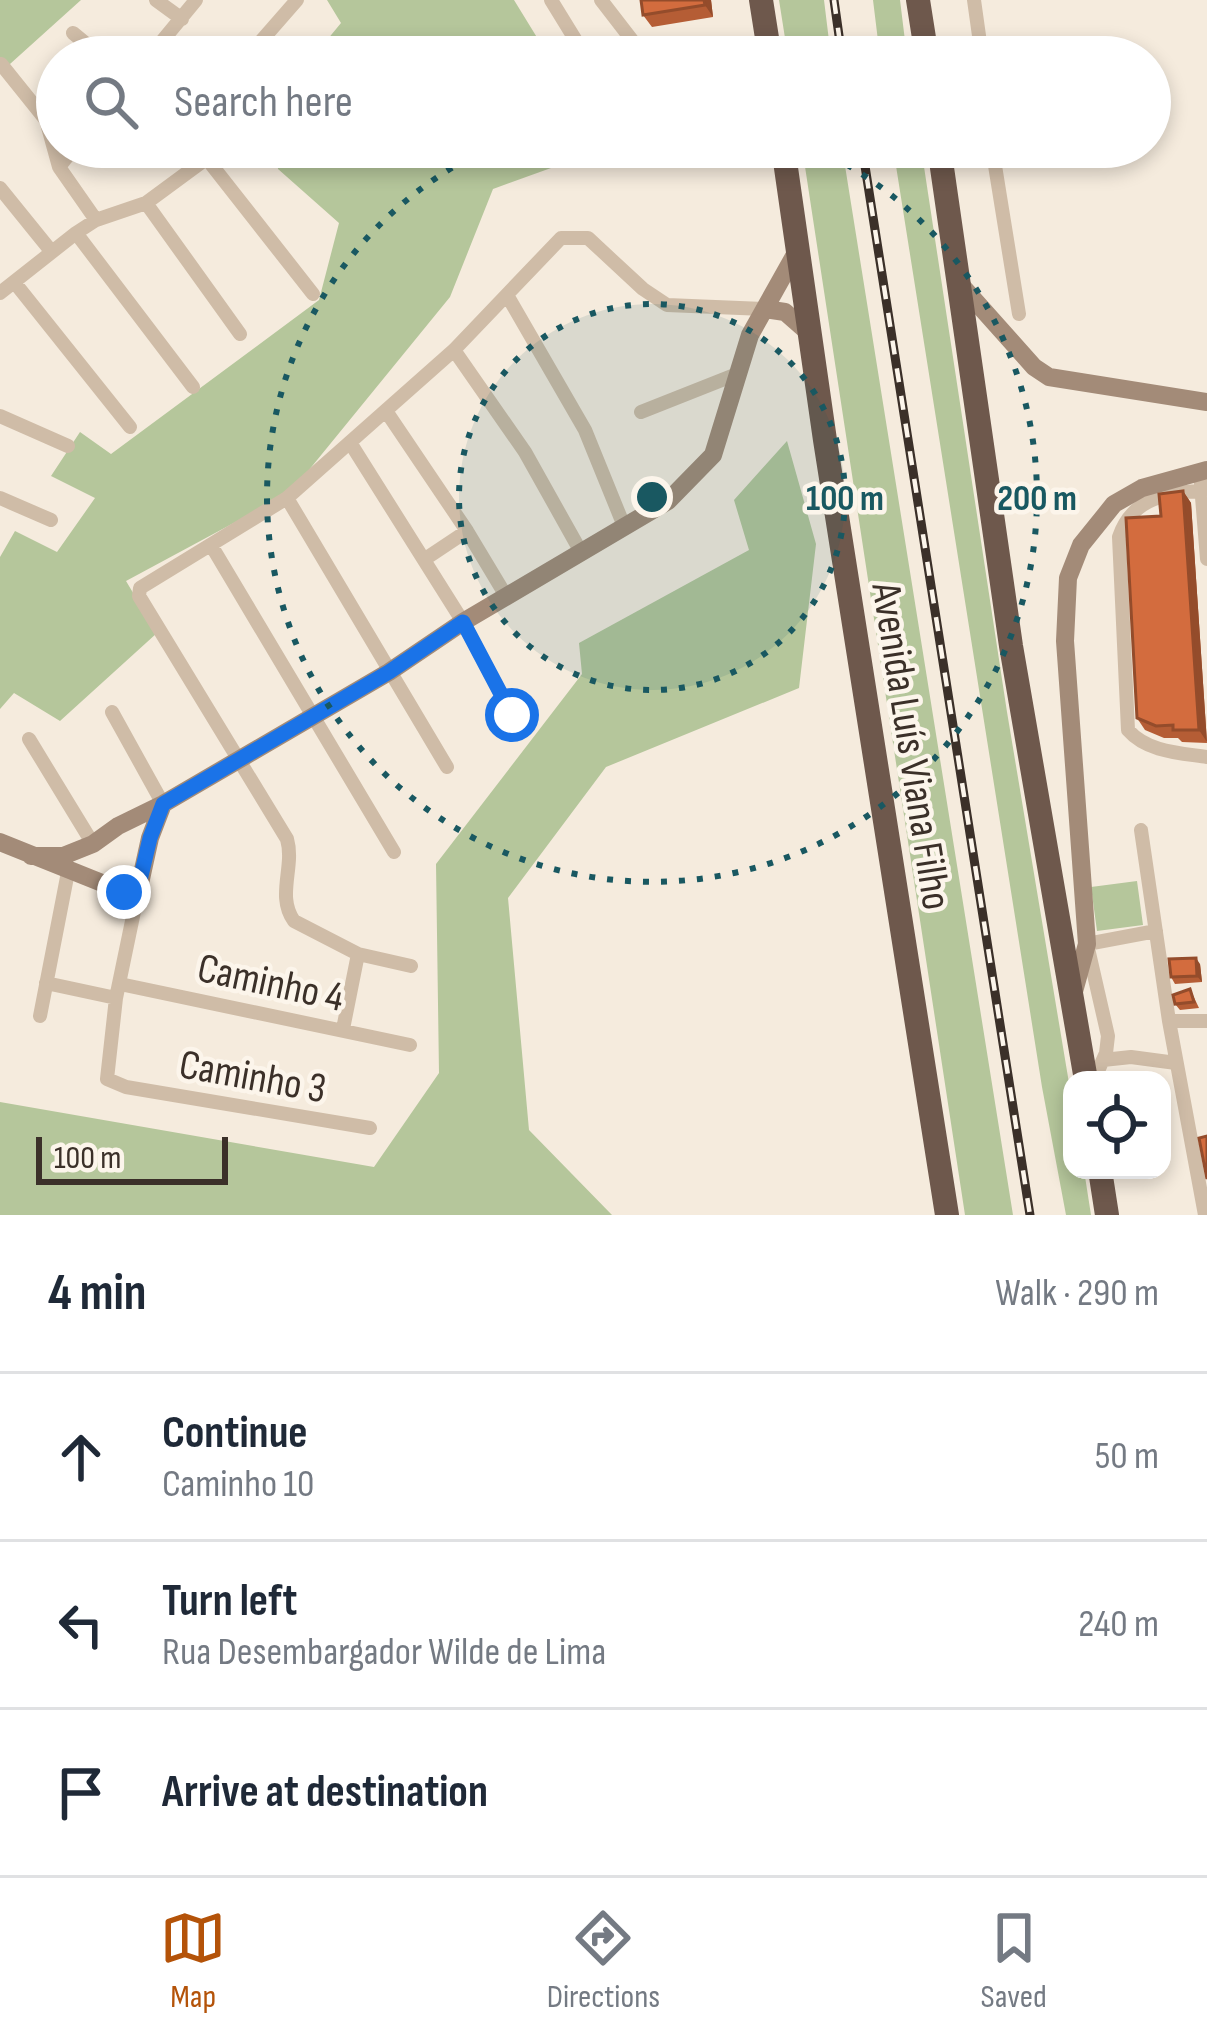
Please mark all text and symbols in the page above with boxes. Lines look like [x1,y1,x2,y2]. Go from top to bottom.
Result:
search box [36,36,1171,168]
icon: search [78,69,144,135]
text: Search here [174,75,353,130]
centre of rings [631,476,673,518]
text: 100 m [806,478,884,521]
text: 200 m [997,478,1077,521]
street label: Avenida Luís Viana Filho [859,578,962,914]
route start [485,688,539,742]
route end [97,865,151,919]
street label: Caminho 4 [193,943,348,1024]
street label: Caminho 3 [175,1039,330,1115]
map controls [1063,1071,1171,1179]
button: locate [1063,1071,1171,1179]
scale bar [36,1131,228,1184]
text: 100 m [54,1138,121,1178]
text: 4 min [48,1263,147,1324]
text: Walk · 290 m [995,1270,1159,1317]
text: Continue [162,1406,308,1461]
icon: ahead [48,1424,114,1490]
text: 50 m [1095,1433,1159,1480]
text: Caminho 10 [162,1461,314,1508]
text: Turn left [162,1574,297,1629]
icon: left [48,1592,114,1658]
text: 240 m [1078,1601,1159,1648]
text: Rua Desembargador Wilde de Lima [162,1629,606,1676]
icon: arrive [48,1760,114,1826]
text: Arrive at destination [162,1765,488,1820]
tab: Map [160,1905,226,2017]
tab: Directions [547,1905,660,2017]
tab: Saved [981,1905,1047,2017]

